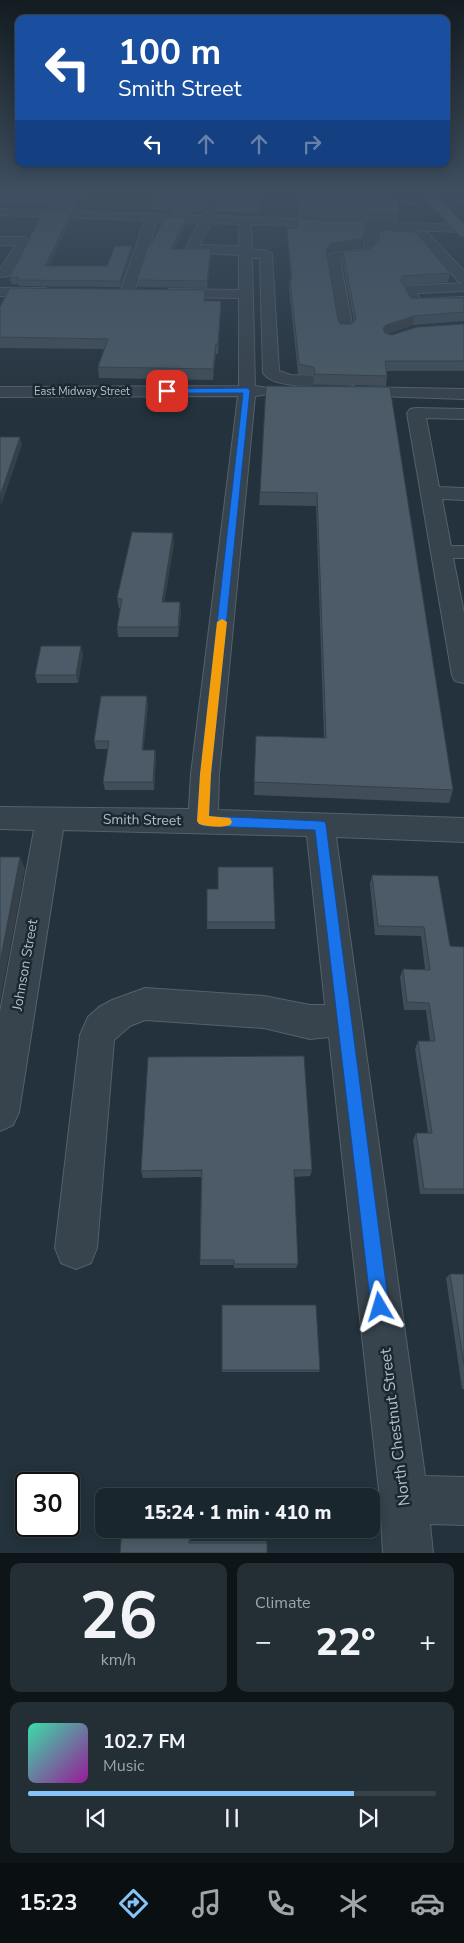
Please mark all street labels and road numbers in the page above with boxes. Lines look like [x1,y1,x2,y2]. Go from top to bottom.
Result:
street label: East Midway Street [34,384,130,399]
street label: Smith Street [103,810,181,830]
street label: Johnson Street [7,918,42,1013]
street label: North Chestnut Street [374,1347,416,1507]

